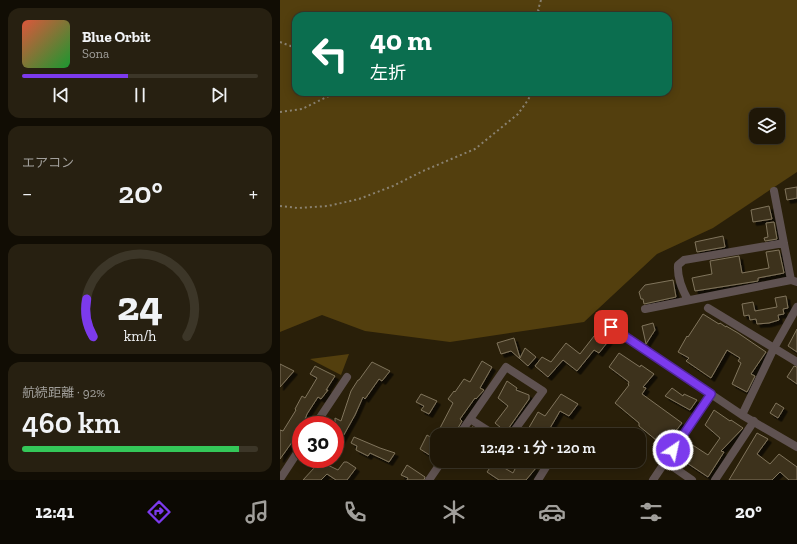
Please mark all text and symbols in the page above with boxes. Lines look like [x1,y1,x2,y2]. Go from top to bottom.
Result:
text: 40 m [370,24,432,57]
text: Blue Orbit [82,28,150,46]
icon: left [304,28,356,80]
text: Sona [82,46,109,61]
text: 左折 [370,62,406,84]
icon: previous [50,84,72,106]
icon: pause [129,84,151,106]
icon: next [208,84,230,106]
map controls [749,108,785,144]
button: layers [749,108,785,144]
text: エアコン [22,155,74,170]
text: 20° [118,175,163,211]
text: − [22,180,32,207]
text: + [249,180,258,207]
text: 24 [117,281,163,331]
pin [594,310,628,344]
icon: arrive [600,316,622,338]
text: km/h [124,328,156,345]
text: 航続距離 · 92% [22,385,105,400]
text: 460 km [22,405,120,441]
speed limit sign: 30 [292,416,344,468]
position arrow [652,429,694,471]
text: 12:42 · 1 分 · 120 m [480,439,596,457]
icon: directions [145,498,173,526]
icon: music [243,498,271,526]
icon: phone [341,498,369,526]
icon: climate [440,498,468,526]
icon: car [538,498,566,526]
icon: filters [637,498,665,526]
text: 12:41 [35,501,74,523]
text: 20° [735,501,762,523]

